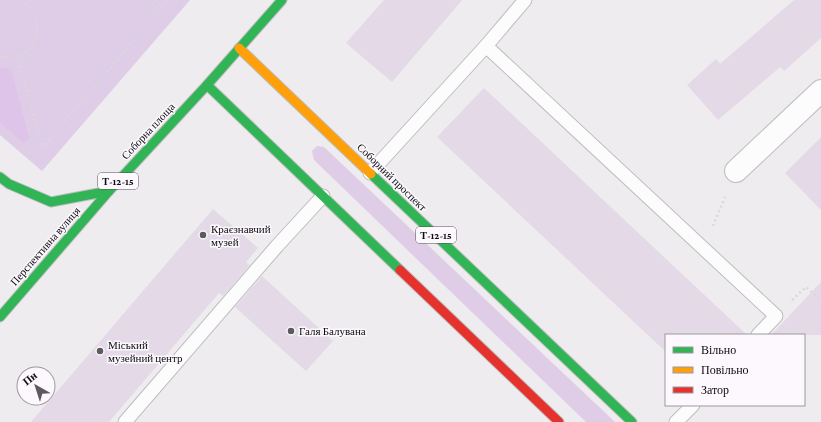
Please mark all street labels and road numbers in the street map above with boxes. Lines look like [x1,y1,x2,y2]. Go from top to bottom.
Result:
street label: Соборна площа [119,100,177,162]
street label: Соборний проспект [355,141,429,213]
road number: Т-12-15 [98,173,138,189]
street label: Перспективна вулиця [8,204,82,288]
road number: Т-12-15 [416,227,456,243]

